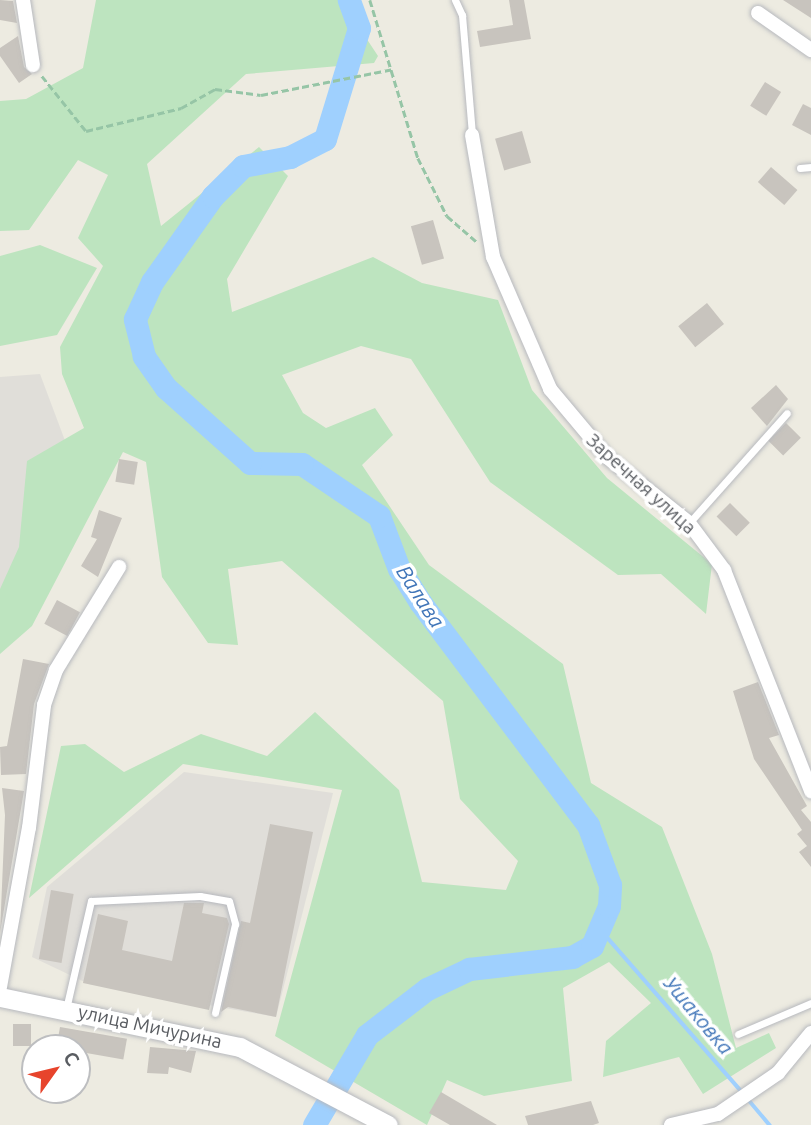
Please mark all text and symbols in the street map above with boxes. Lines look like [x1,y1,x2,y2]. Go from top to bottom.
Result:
street label: Заречная улица [582,429,700,539]
water label: Валава [391,560,451,632]
water label: Ушаковка [659,971,739,1059]
street label: улица Мичурина [76,1001,224,1053]
north arrow [21,1034,91,1104]
text: С [59,1047,84,1070]

